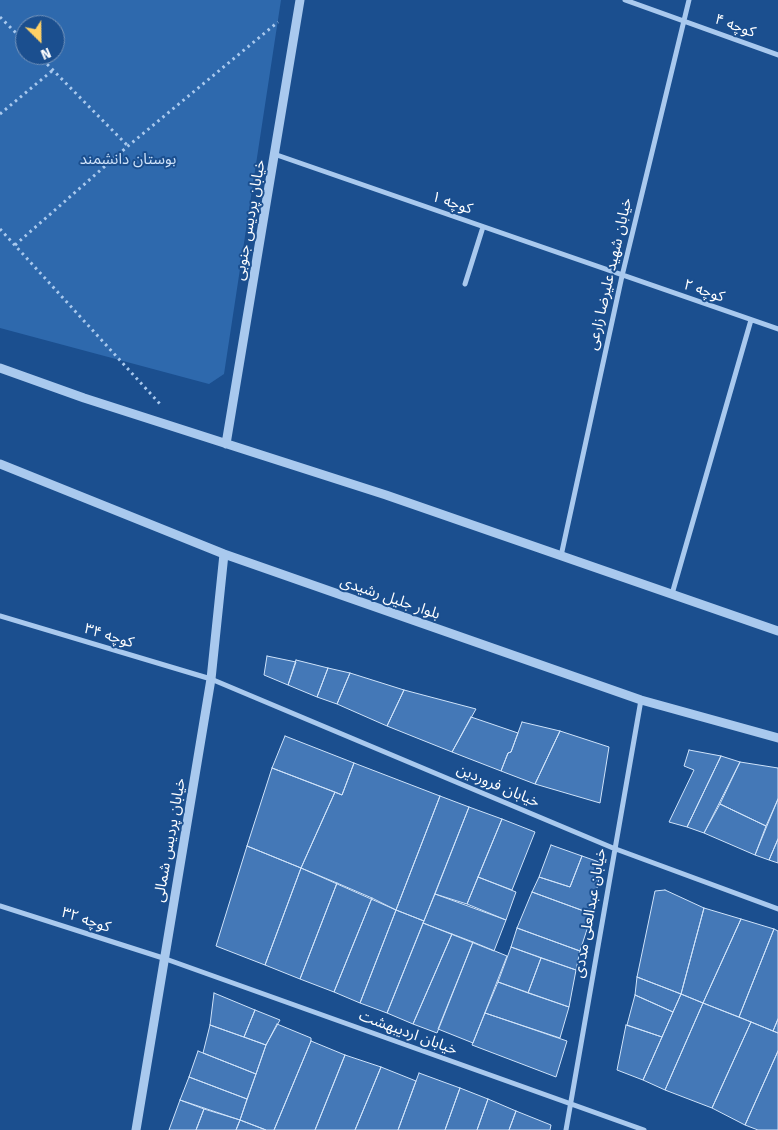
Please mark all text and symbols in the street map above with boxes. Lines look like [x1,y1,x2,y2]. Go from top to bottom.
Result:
street label: کوچه ۴ [712,10,758,42]
north arrow [15,15,65,65]
text: N [38,44,53,63]
park label: بوستان دانشمند [80,151,176,169]
street label: خیابان پردیس جنوبی [231,158,269,282]
street label: کوچه ۱ [429,188,475,218]
street label: خیابان شهید علیرضا زارعی [584,196,636,352]
street label: کوچه ۲ [681,276,727,306]
street label: بلوار جلیل رشیدی [338,573,442,623]
street label: کوچه ۳۴ [82,620,136,652]
street label: خیابان فروردین [454,760,542,812]
street label: خیابان پردیس شمالی [150,776,190,904]
street label: خیابان عبدالعلی مددی [570,847,610,979]
street label: کوچه ۳۲ [59,904,113,936]
street label: خیابان اردیبهشت [356,1007,460,1059]

